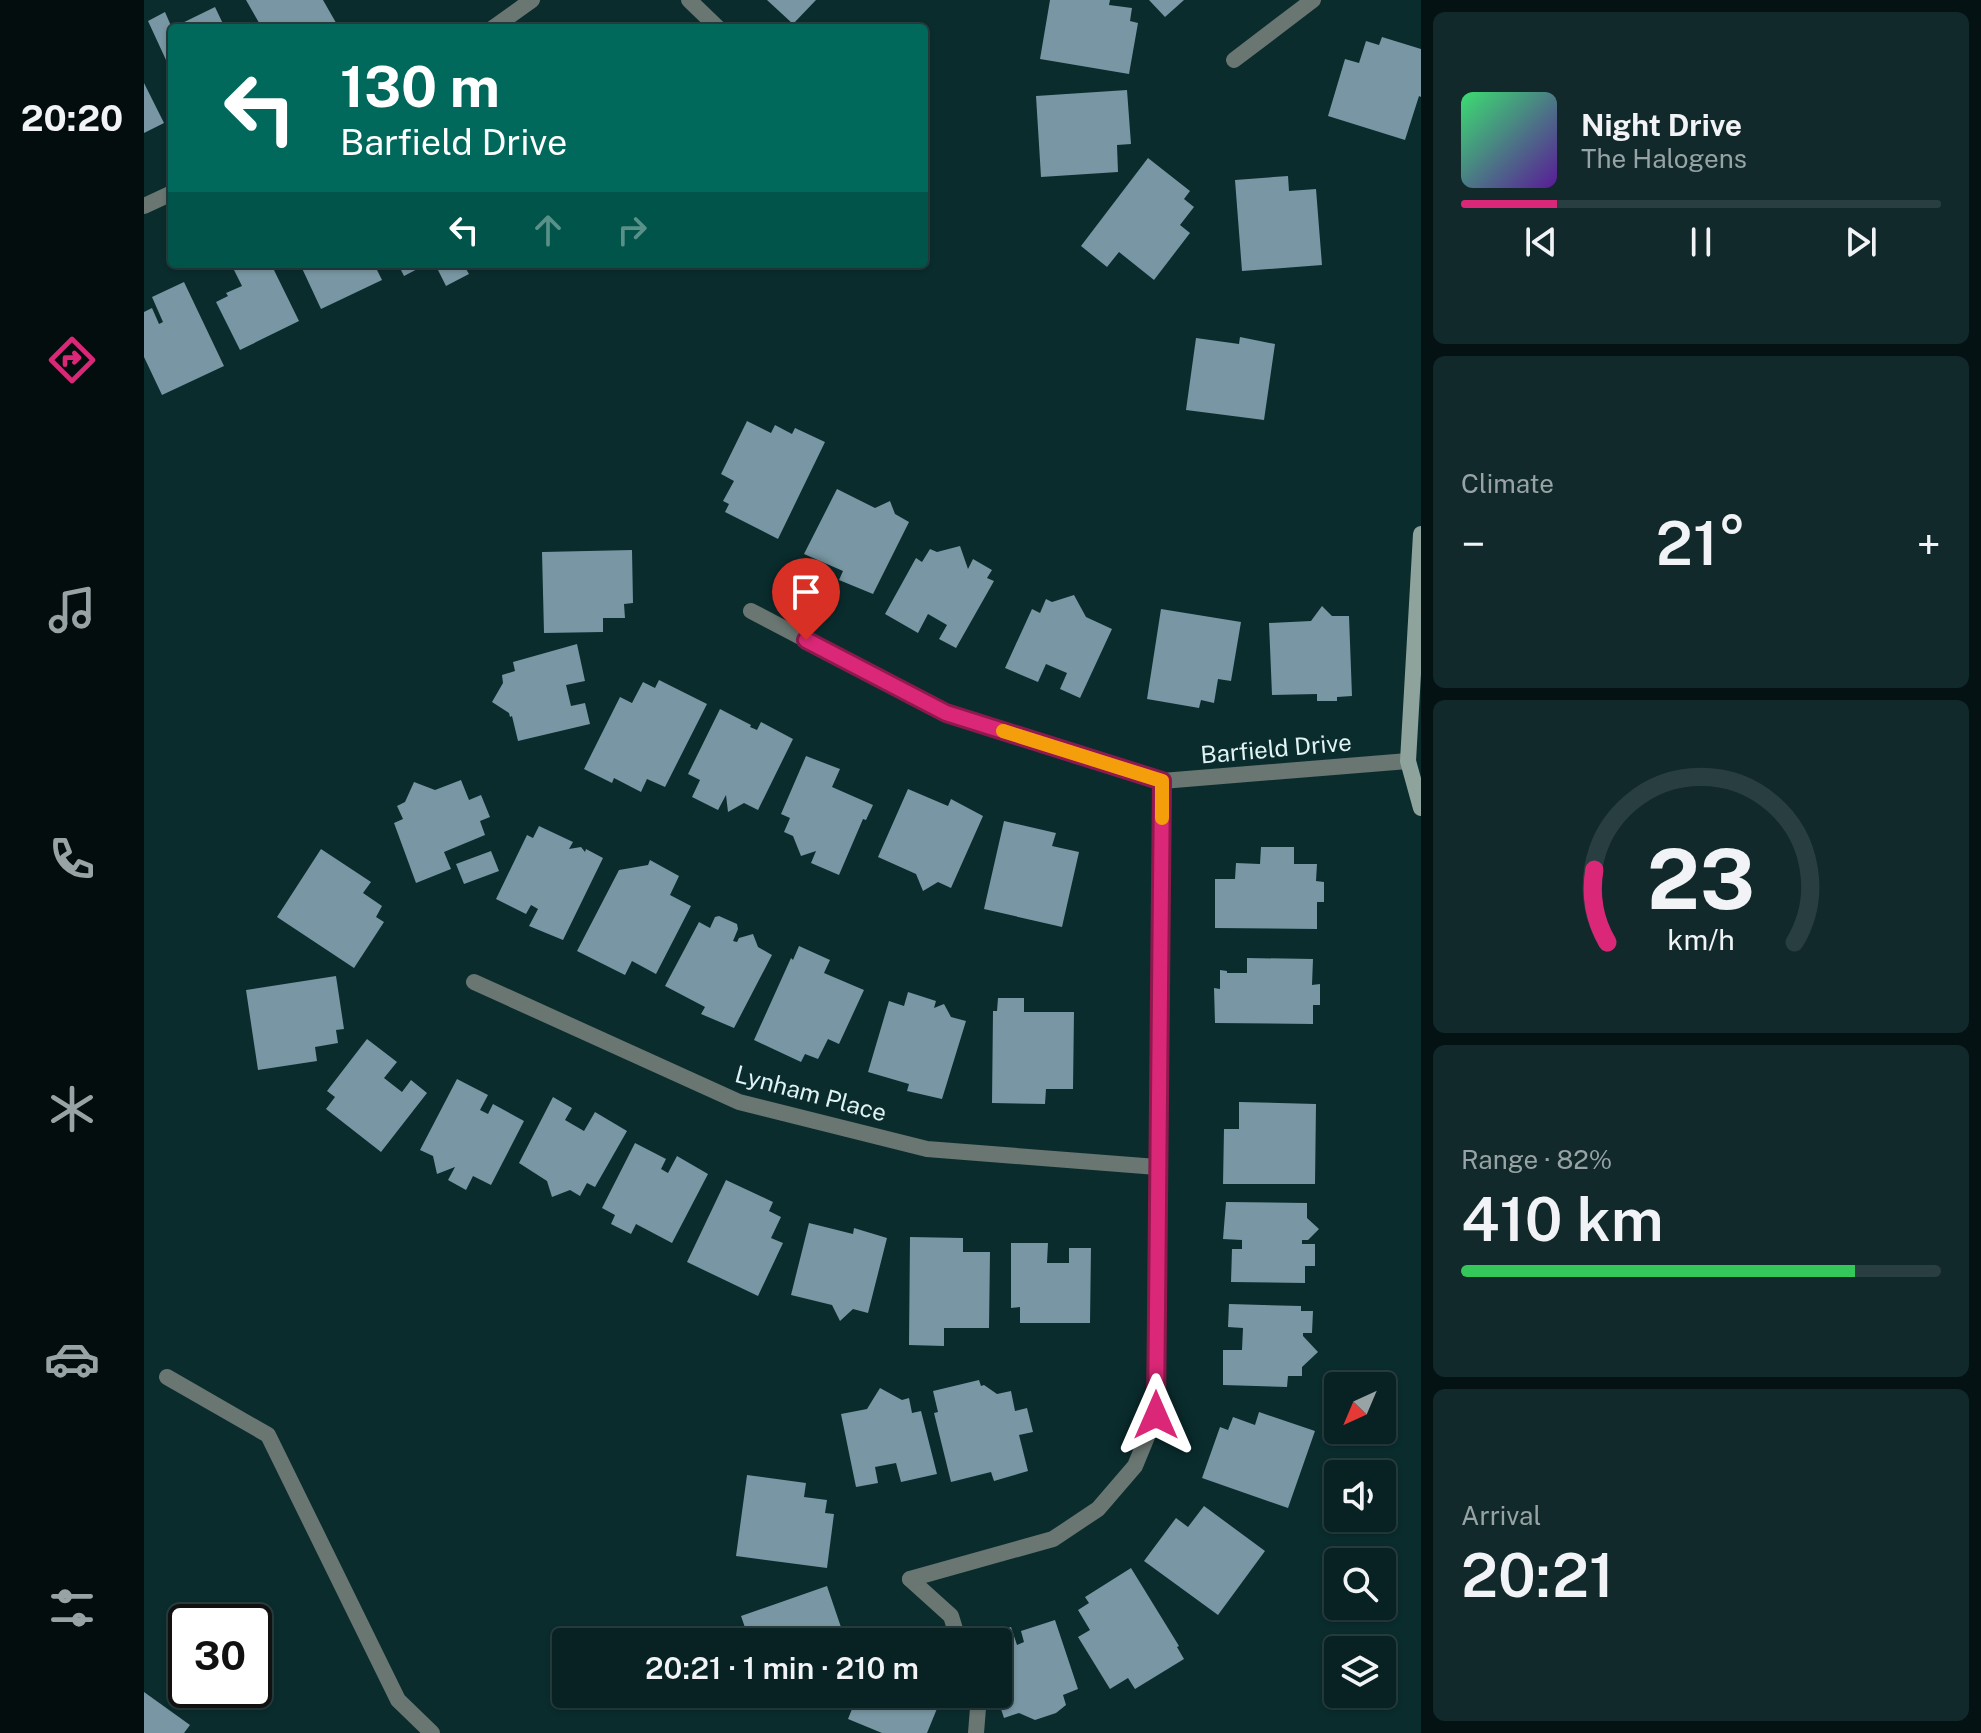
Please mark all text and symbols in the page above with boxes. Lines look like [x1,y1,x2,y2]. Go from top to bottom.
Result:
text: 130 m [340,54,500,120]
icon: left [208,56,312,160]
text: 20:20 [21,97,123,139]
text: Night Drive [1581,107,1742,143]
text: Barfield Drive [340,121,568,163]
text: The Halogens [1581,143,1747,174]
icon: left [442,208,486,252]
icon: ahead [526,208,570,252]
icon: right [610,208,654,252]
icon: previous [1519,220,1563,264]
icon: pause [1679,220,1723,264]
icon: next [1839,220,1883,264]
icon: directions [44,332,100,388]
text: Climate [1461,468,1554,499]
text: 21° [1656,508,1746,579]
text: − [1461,518,1485,570]
text: + [1917,518,1941,570]
pin [772,558,840,640]
icon: arrive [784,570,828,614]
icon: music [44,582,100,638]
street label: Barfield Drive [1199,727,1353,769]
text: 23 [1647,829,1755,927]
icon: phone [44,831,100,887]
text: km/h [1667,923,1735,956]
street label: Lynham Place [732,1059,890,1127]
icon: climate [44,1081,100,1137]
text: Range · 82% [1461,1144,1612,1175]
text: 410 km [1461,1184,1664,1255]
icon: car [44,1331,100,1387]
north arrow [1324,1372,1396,1444]
map controls [1324,1372,1396,1708]
position arrow [1114,1373,1198,1457]
button: sound [1324,1460,1396,1532]
text: Arrival [1461,1500,1541,1531]
text: 20:21 [1461,1540,1614,1611]
button: search [1324,1548,1396,1620]
icon: filters [44,1580,100,1636]
speed limit sign: 30 [168,1604,272,1708]
button: layers [1324,1636,1396,1708]
text: 20:21 · 1 min · 210 m [645,1650,919,1686]

